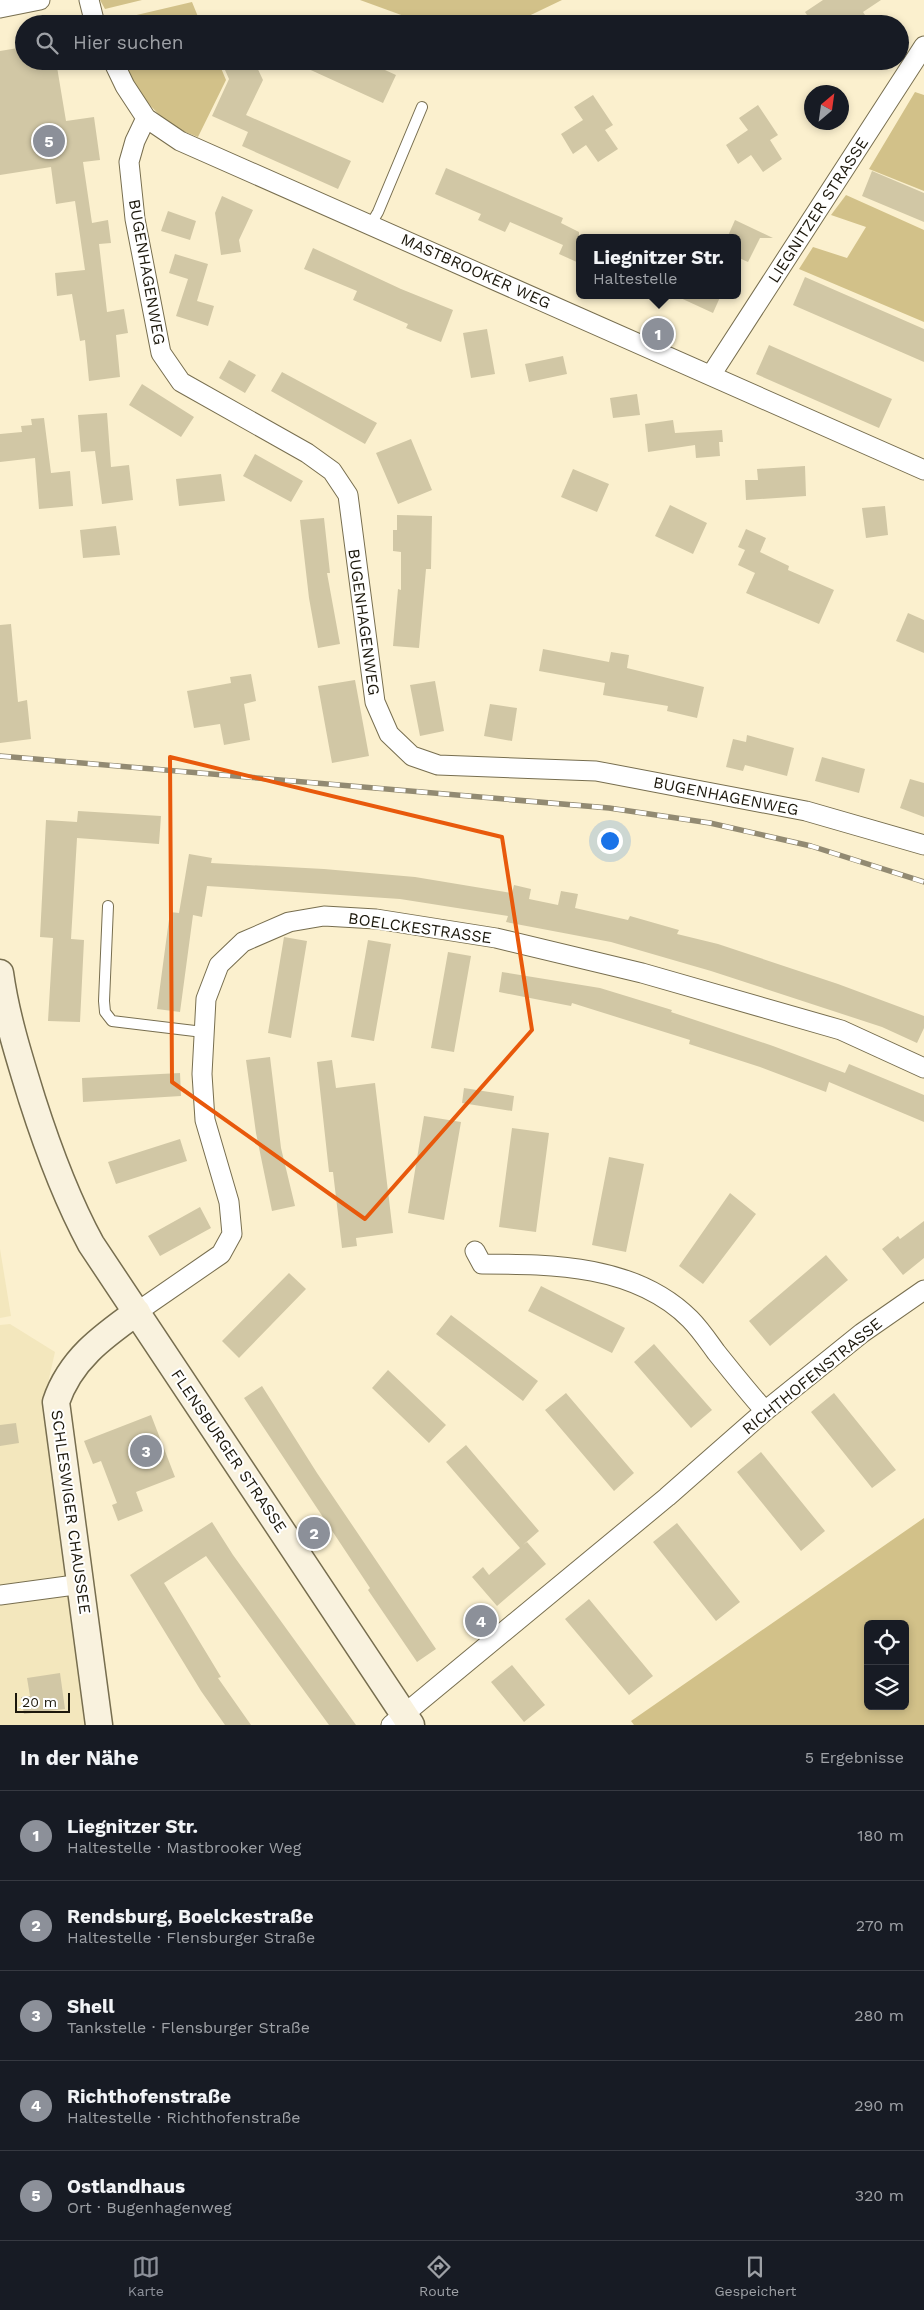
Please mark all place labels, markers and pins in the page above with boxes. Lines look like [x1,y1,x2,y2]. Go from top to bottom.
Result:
pin: 5 [33,122,65,160]
pin: 1 [642,315,674,353]
pin: 3 [130,1432,162,1470]
pin: 2 [298,1514,330,1552]
pin: 4 [465,1602,497,1640]

